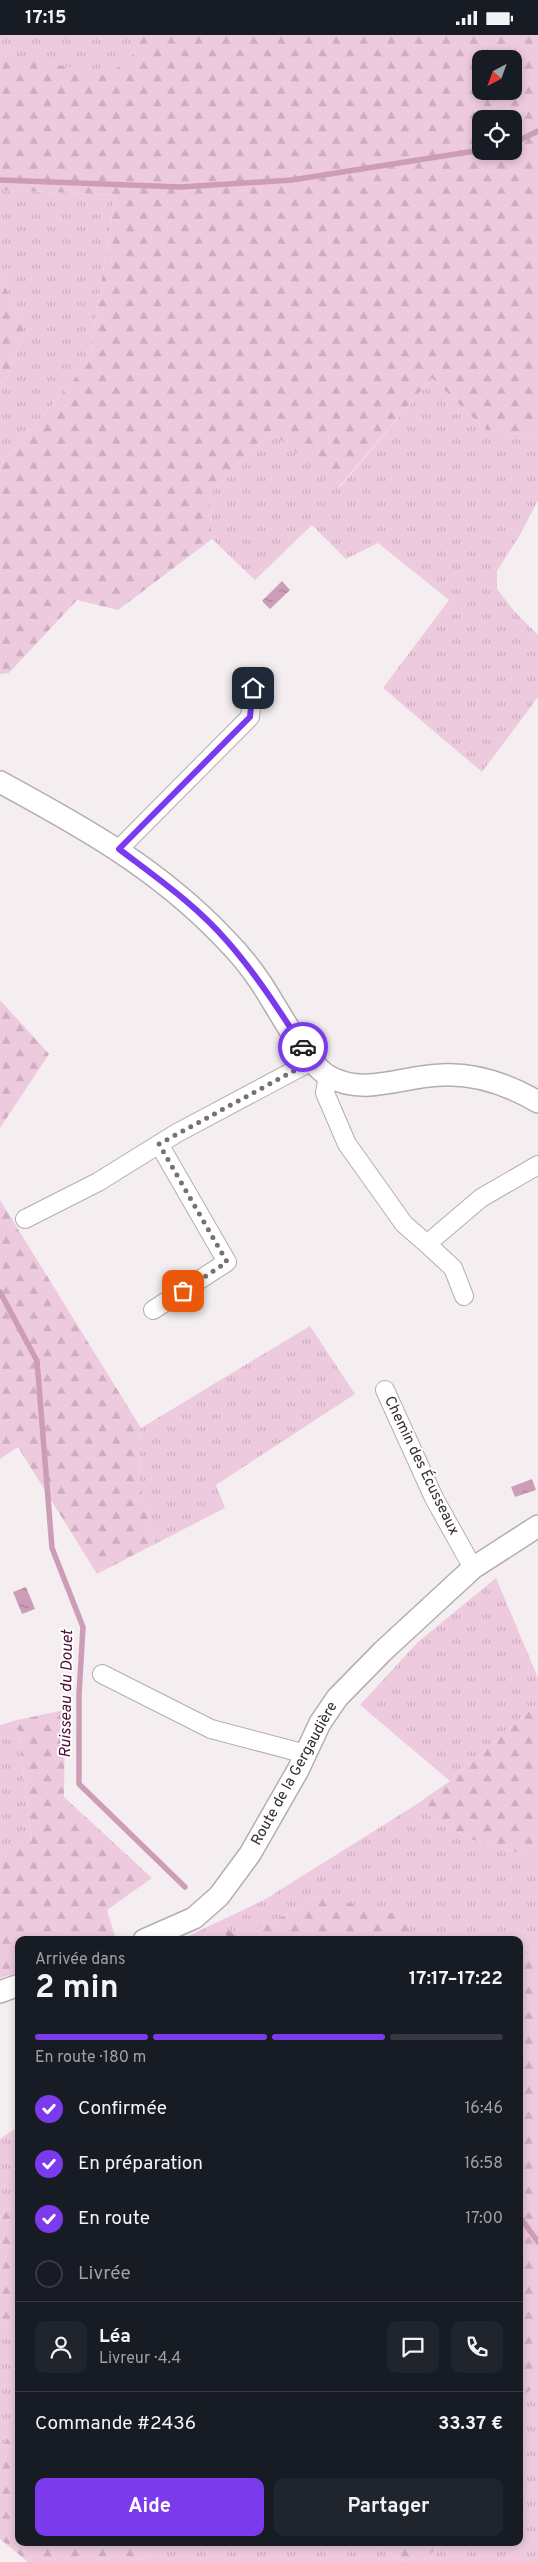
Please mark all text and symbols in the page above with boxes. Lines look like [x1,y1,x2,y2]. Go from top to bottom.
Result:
text: 17:15 [25,6,67,30]
north arrow [472,50,522,100]
map controls [472,50,522,160]
button: locate [472,110,522,160]
pin [232,667,274,709]
icon: home [239,674,267,702]
courier [278,1022,328,1072]
icon: car [289,1033,317,1061]
pin [162,1270,204,1312]
icon: bag [169,1277,197,1305]
street label: Chemin des Écusseaux [379,1393,464,1539]
water label: Ruisseau du Douet [56,1628,78,1758]
street label: Route de la Gergaudière [248,1699,342,1849]
text: Arrivée dans [35,1950,125,1970]
text: 17:17–17:22 [409,1967,503,1991]
text: 2 min [35,1969,119,2009]
text: En route · 180 m [35,2048,146,2068]
icon: check [35,2095,63,2123]
text: Confirmée [78,2097,167,2121]
text: 16:46 [464,2099,503,2119]
icon: check [35,2150,63,2178]
text: En préparation [78,2152,203,2176]
text: 16:58 [464,2154,503,2174]
icon: check [35,2205,63,2233]
text: En route [78,2207,150,2231]
text: 17:00 [465,2209,503,2229]
text: Livrée [78,2262,131,2286]
button: person [35,2321,87,2373]
button: chat [387,2321,439,2373]
button: phone [451,2321,503,2373]
text: Léa [99,2325,131,2349]
text: Livreur · 4.4 [99,2349,181,2369]
text: Commande #2436 [35,2412,196,2436]
text: 33.37 € [438,2412,503,2436]
button: Aide [35,2478,264,2536]
button: Partager [274,2478,503,2536]

